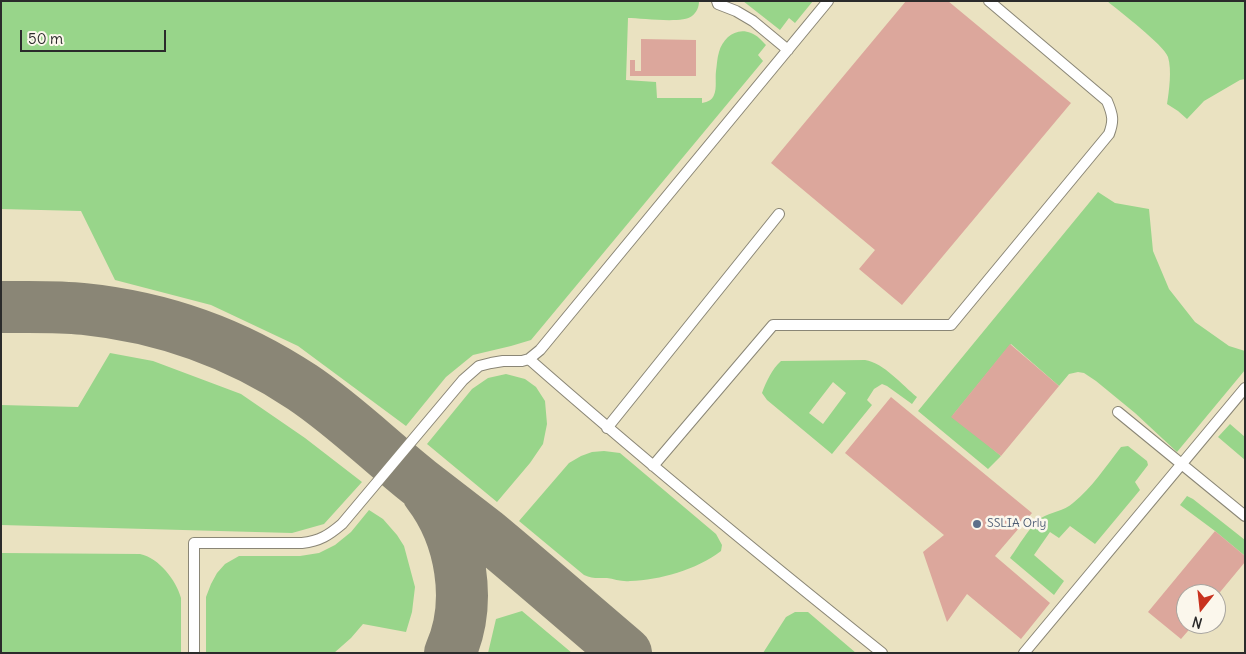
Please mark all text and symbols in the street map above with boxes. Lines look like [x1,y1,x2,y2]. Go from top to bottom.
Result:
scale bar [22,20,169,52]
text: 50 m [28,29,63,48]
place label: SSLIA Orly [987,517,1046,531]
marker: SSLIA Orly [971,518,983,530]
north arrow [1176,584,1226,634]
text: N [1190,612,1204,632]

